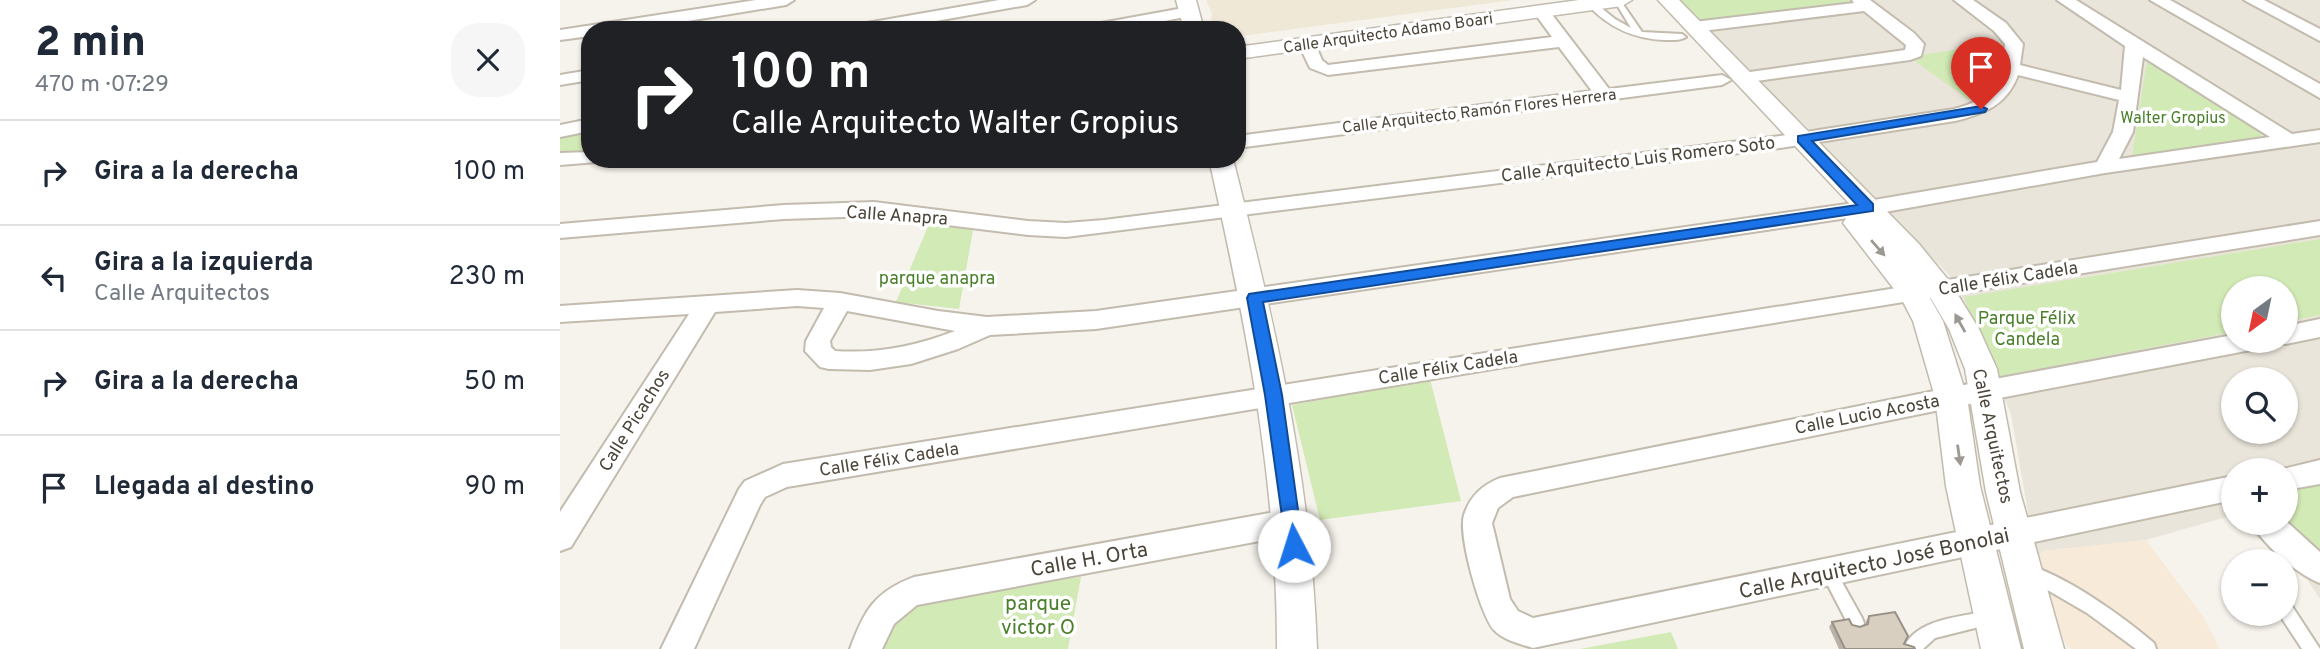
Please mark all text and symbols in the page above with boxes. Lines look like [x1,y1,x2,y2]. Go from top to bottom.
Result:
street label: Calle Arquitecto Adamo Boari [1282,9,1494,59]
text: 2 min [35,18,146,71]
button: close [451,23,525,97]
pin [1951,37,2011,109]
text: 100 m [731,44,870,106]
icon: arrive [1962,48,2000,86]
icon: right [616,49,707,140]
text: 470 m · 07:29 [35,71,169,100]
street label: Calle Arquitecto Ramón Flores Herrera [1341,85,1617,139]
text: Calle Arquitecto Walter Gropius [731,105,1179,145]
park label: Walter Gropius [2120,109,2226,129]
street label: Calle Arquitecto Luis Romero Soto [1500,132,1776,189]
icon: right [35,154,73,192]
text: Gira a la derecha [94,156,299,189]
text: 100 m [454,156,525,189]
street label: Calle Anapra [845,201,949,232]
one-way arrow [1870,239,1885,256]
text: Gira a la izquierda [94,247,313,280]
street label: Calle Félix Cadela [1937,257,2080,302]
icon: left [35,259,73,297]
text: 230 m [449,261,525,294]
park label: parque anapra [879,268,995,291]
north arrow [2221,276,2298,354]
map controls [2221,276,2298,626]
text: Calle Arquitectos [94,280,270,309]
park label: Parque Félix Candela [1978,308,2076,352]
one-way arrow [1954,314,1966,333]
street label: Calle Félix Cadela [1377,346,1520,391]
icon: right [35,364,73,402]
street label: Calle Picachos [595,365,676,476]
text: Gira a la derecha [94,366,299,399]
text: 50 m [464,366,525,399]
street label: Calle Arquitectos [1966,367,2017,506]
button: search [2221,367,2298,444]
street label: Calle Lucio Acosta [1793,390,1942,441]
street label: Calle Félix Cadela [818,438,961,483]
one-way arrow [1953,445,1964,467]
button: + [2221,458,2298,535]
icon: arrive [35,469,73,507]
text: Llegada al destino [94,471,314,504]
text: 90 m [465,471,525,504]
position arrow [1257,509,1331,583]
street label: Calle Arquitecto José Bonolai [1736,523,2012,606]
street label: Calle H. Orta [1028,537,1150,584]
button: − [2221,549,2298,626]
park label: parque victor O [1001,591,1075,642]

